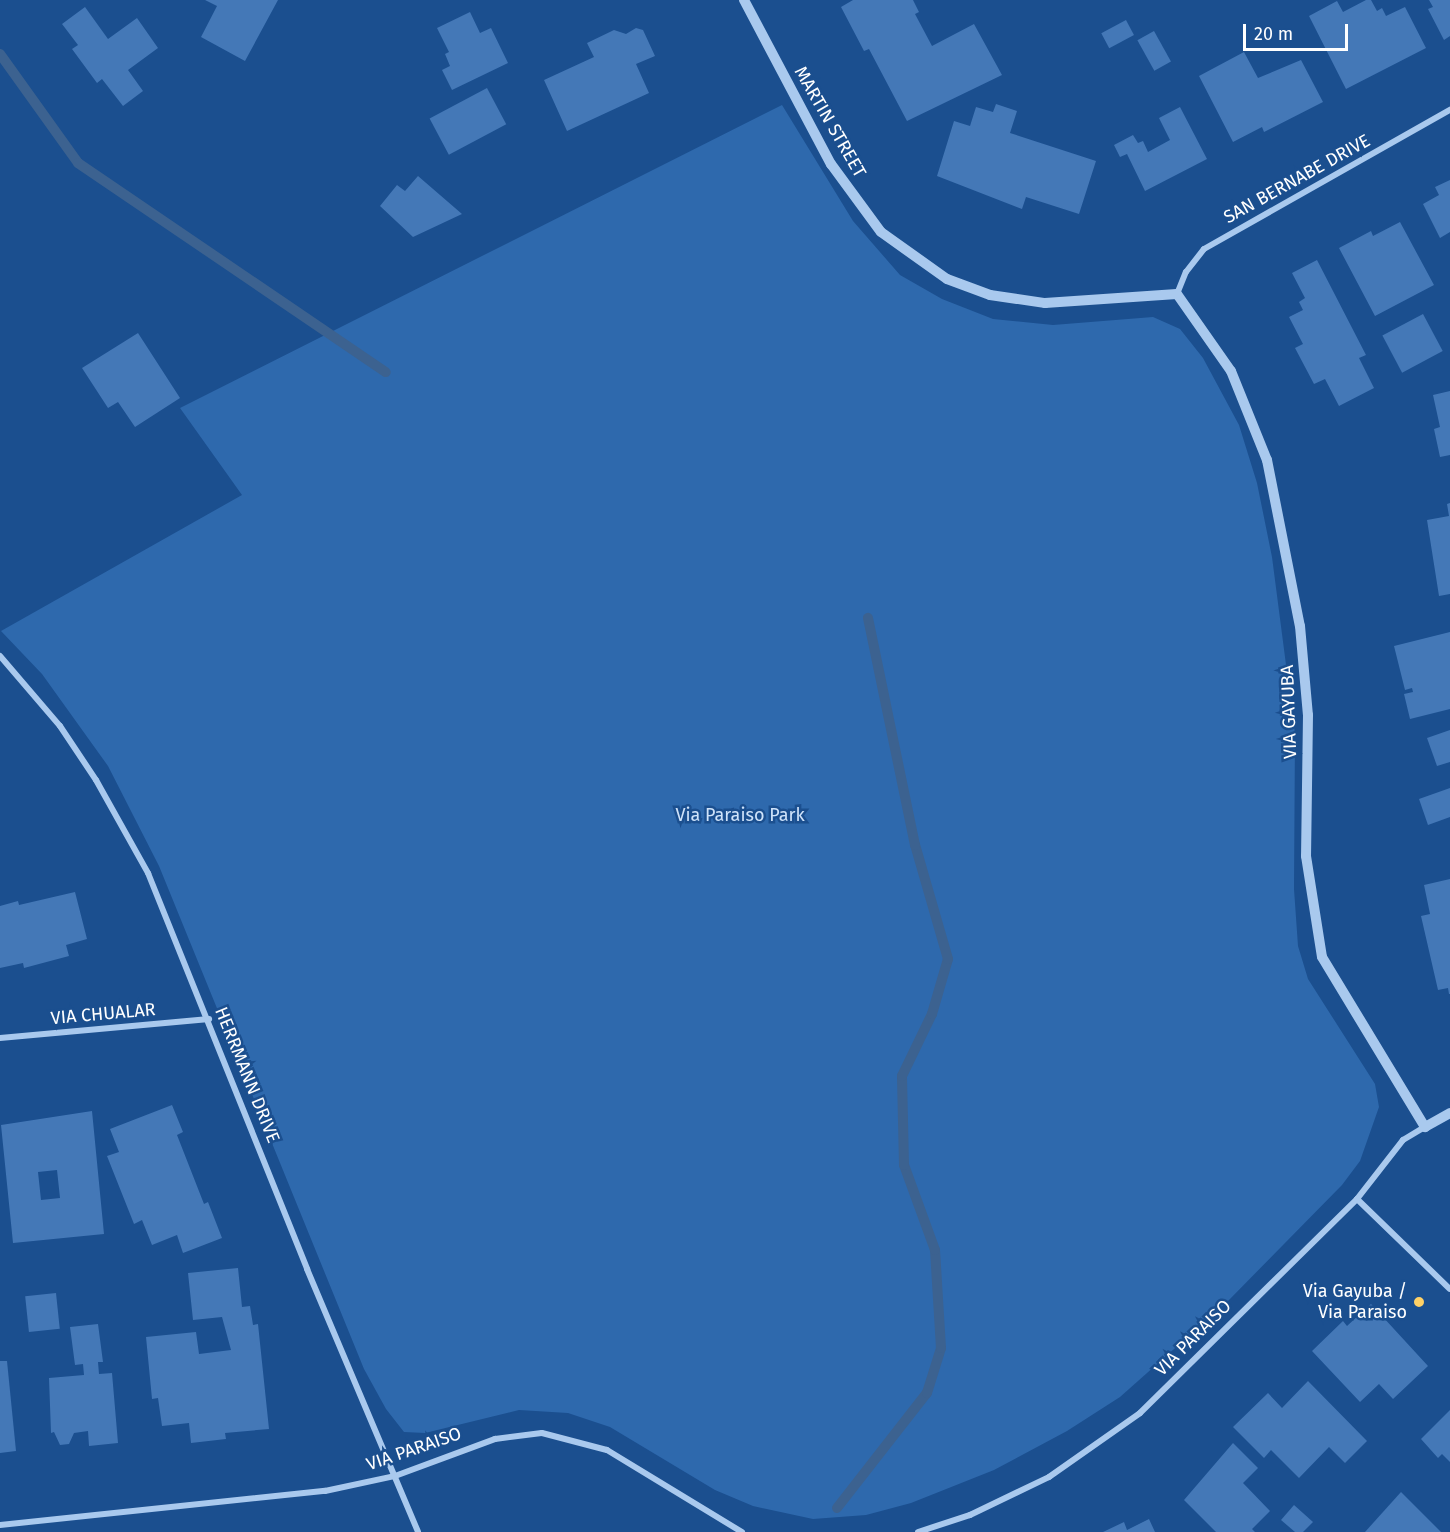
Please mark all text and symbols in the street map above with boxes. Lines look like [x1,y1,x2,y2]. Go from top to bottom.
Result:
scale bar [1246,12,1351,50]
text: 20 m [1254,23,1293,45]
street label: MARTIN STREET [789,63,871,181]
street label: SAN BERNABE DRIVE [1220,130,1374,228]
street label: VIA GAYUBA [1277,665,1301,759]
park label: Via Paraiso Park [675,804,805,826]
street label: VIA CHUALAR [50,999,156,1029]
street label: HERRMANN DRIVE [210,1004,284,1146]
place label: Via Gayuba / Via Paraiso [1303,1281,1407,1324]
street label: VIA PARAISO [1150,1295,1236,1381]
marker: Via Gayuba / Via Paraiso [1412,1295,1426,1309]
street label: VIA PARAISO [364,1423,464,1475]

